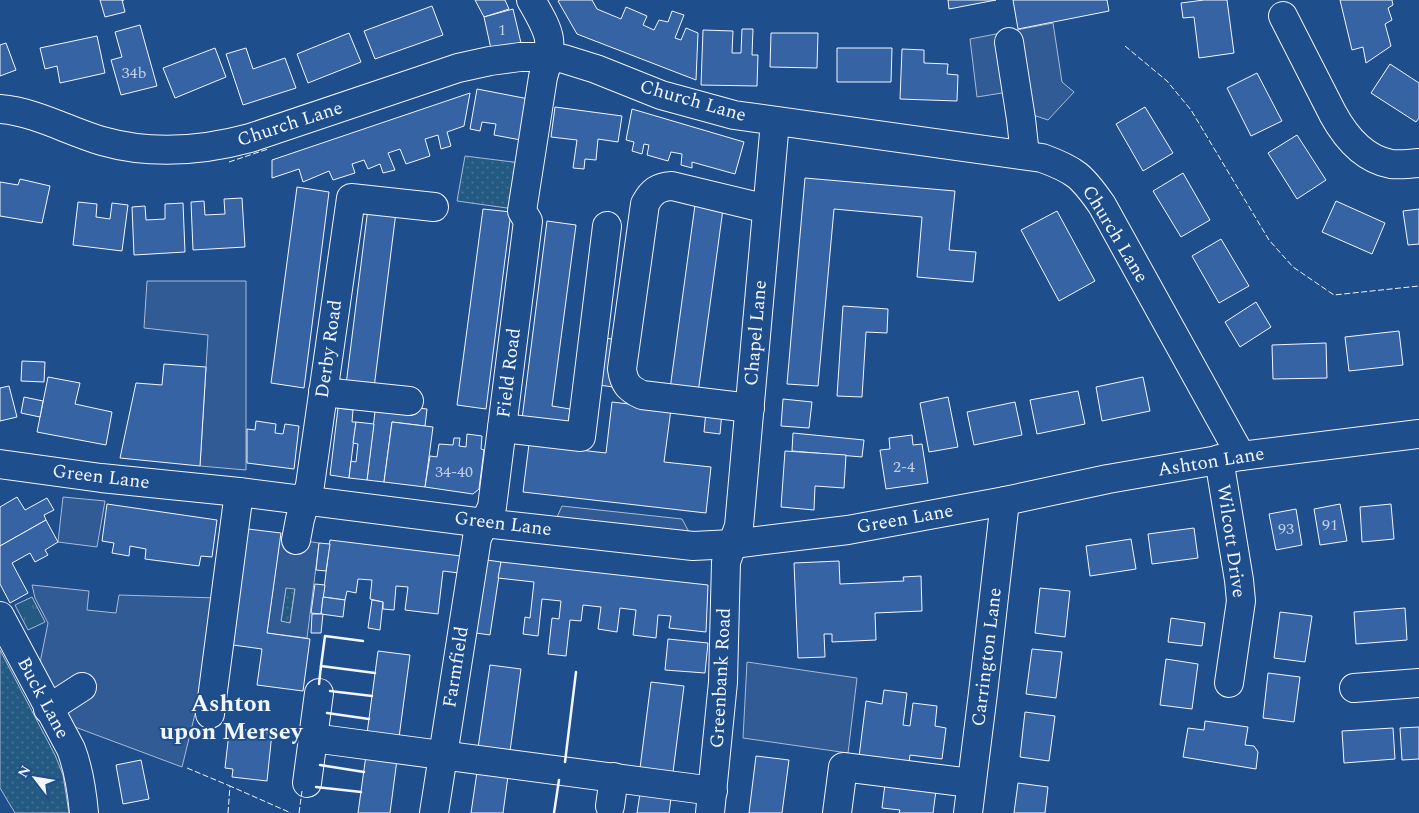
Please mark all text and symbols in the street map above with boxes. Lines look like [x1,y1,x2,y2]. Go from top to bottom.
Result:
house number: 1 [498,18,506,42]
house number: 34b [122,61,147,85]
street label: Church Lane [636,72,750,130]
street label: Church Lane [233,93,347,155]
street label: Church Lane [1074,180,1156,288]
street label: Chapel Lane [737,279,775,387]
street label: Derby Road [308,298,350,400]
street label: Field Road [489,326,529,420]
street label: Ashton Lane [1156,439,1266,485]
house number: 2-4 [893,455,915,479]
street label: Green Lane [51,457,151,497]
house number: 34-40 [435,460,473,484]
street label: Wilcott Drive [1209,482,1253,600]
street label: Green Lane [854,496,956,542]
street label: Green Lane [453,504,553,544]
house number: 91 [1322,513,1338,537]
house number: 93 [1278,517,1294,541]
street label: Carrington Lane [964,586,1010,728]
street label: Greenbank Road [703,607,739,749]
street label: Farmfield [435,624,477,710]
street label: Buck Lane [9,652,77,744]
district label: Ashton upon Mersey [160,686,304,750]
north arrow [10,753,60,803]
text: N [12,761,36,782]

